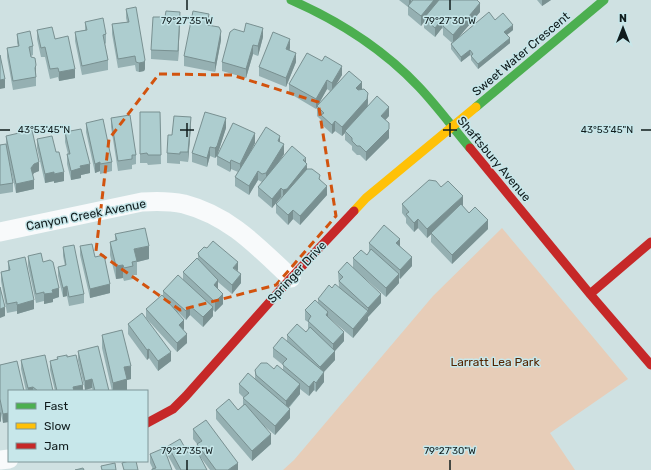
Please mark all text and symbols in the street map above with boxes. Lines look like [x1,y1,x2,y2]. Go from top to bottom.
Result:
north arrow [603,8,643,48]
street label: Sweet Water Crescent [469,9,573,99]
text: N [619,12,627,25]
text: 79°27'35"W [161,15,213,27]
text: 79°27'30"W [424,15,476,27]
street label: Shaftsbury Avenue [454,114,534,205]
text: 43°53'45"N [18,124,70,136]
text: 43°53'45"N [581,124,633,136]
street label: Canyon Creek Avenue [25,196,147,233]
street label: Springer Drive [265,238,329,306]
park label: Larratt Lea Park [450,355,540,369]
legend [8,390,148,462]
text: Fast [44,399,68,413]
text: Slow [44,419,71,433]
text: Jam [44,439,69,453]
text: 79°27'35"W [161,445,213,457]
text: 79°27'30"W [424,445,476,457]

